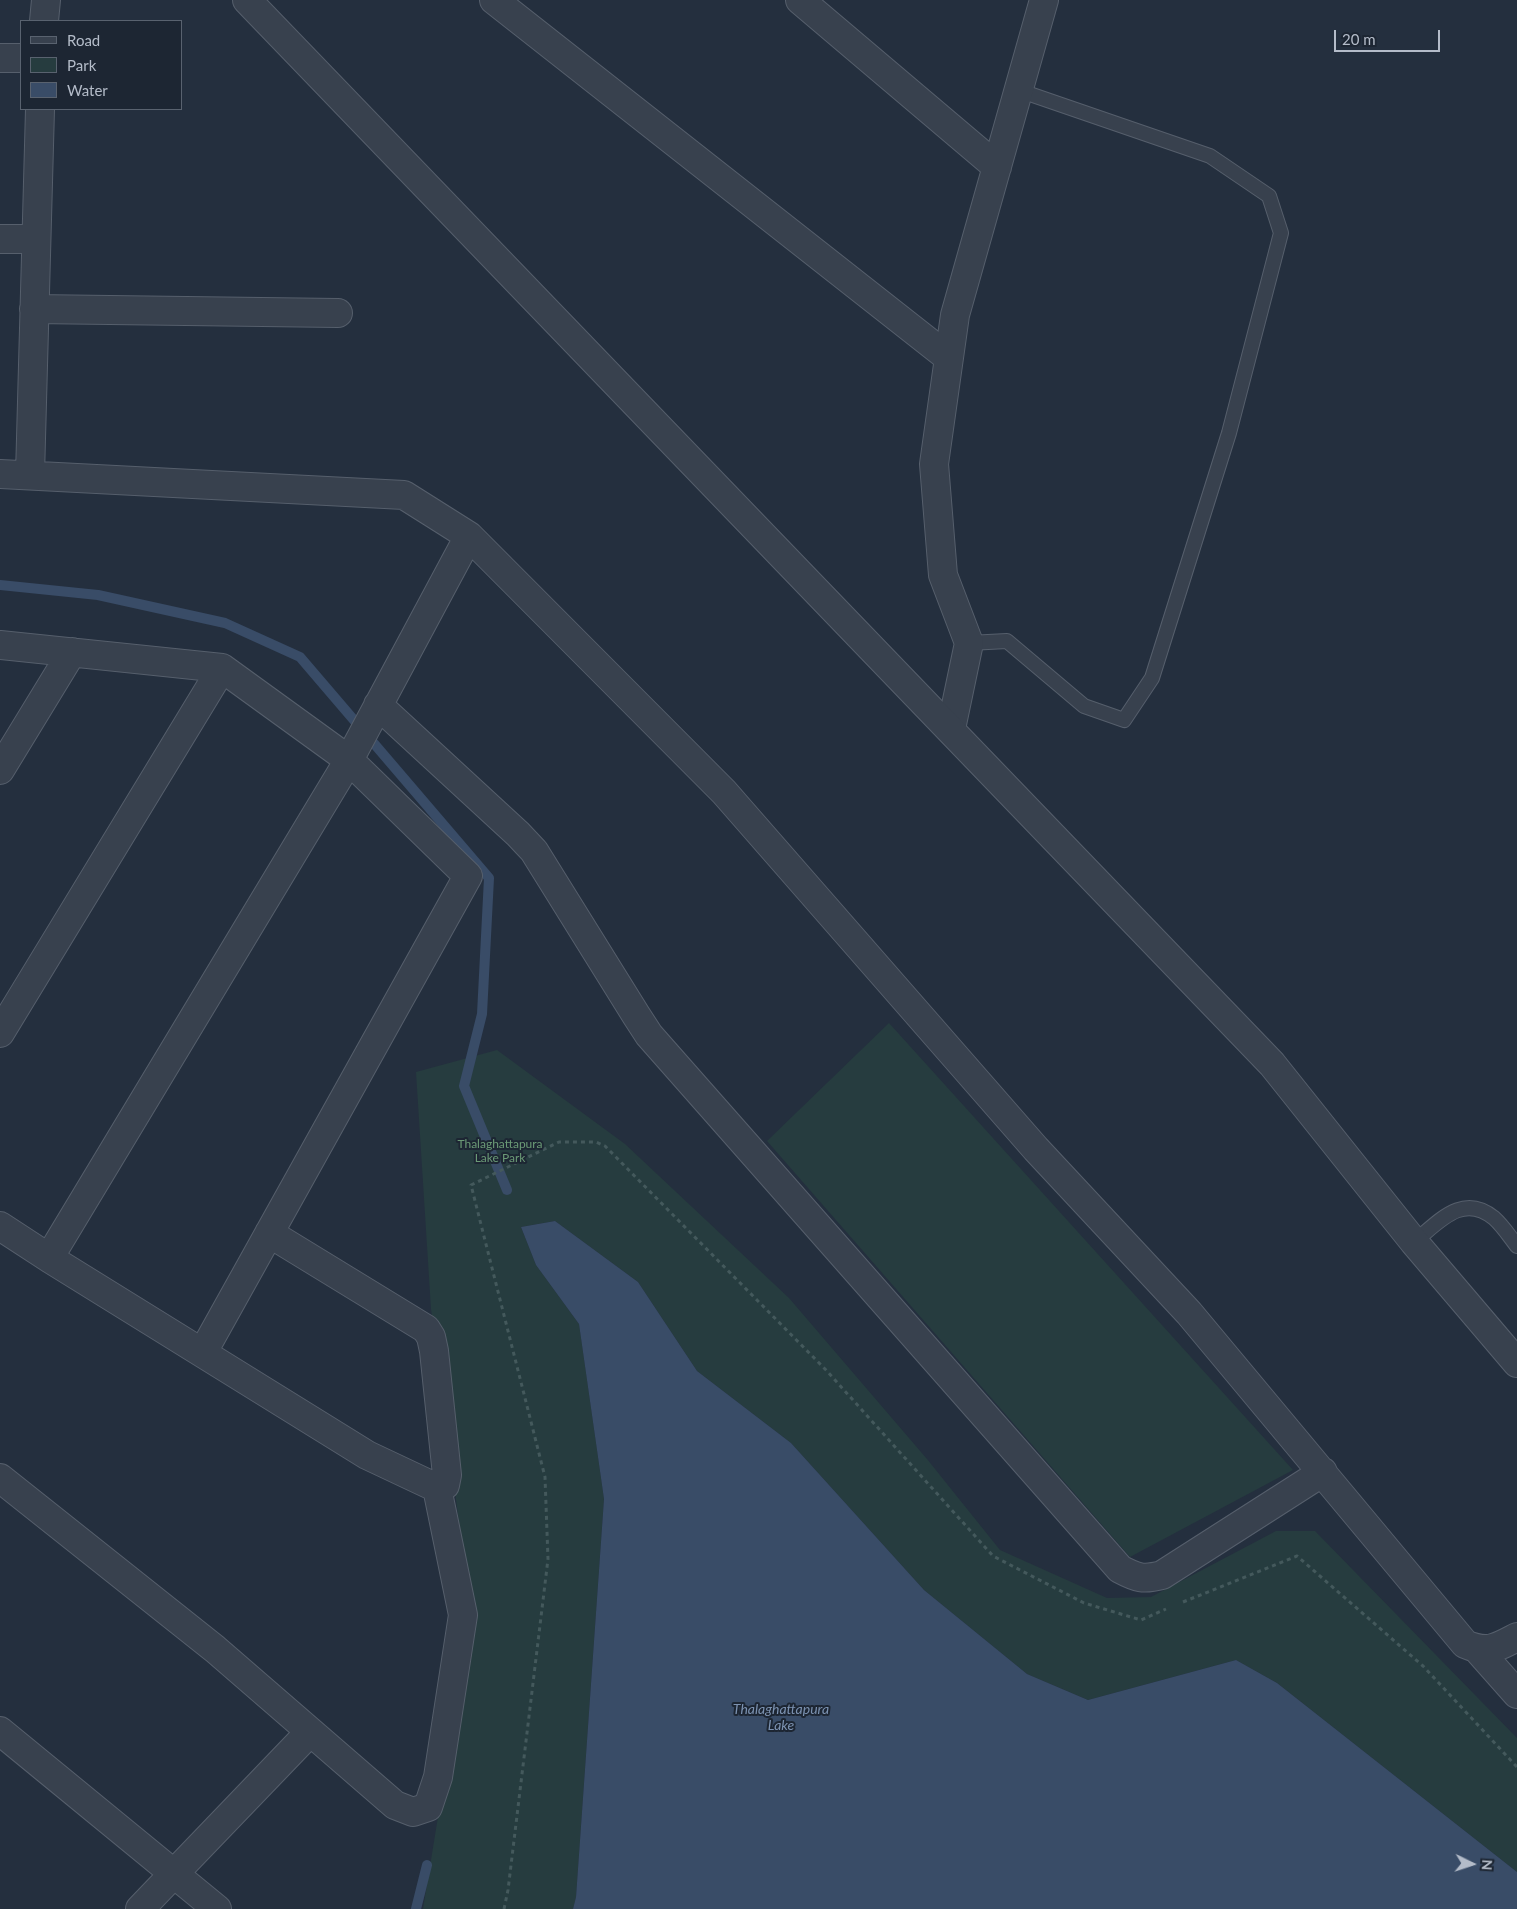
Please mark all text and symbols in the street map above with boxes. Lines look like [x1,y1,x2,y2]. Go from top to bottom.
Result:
legend [20,20,182,110]
scale bar [1337,20,1443,52]
text: 20 m [1342,30,1376,48]
text: Road [67,31,100,49]
text: Park [67,56,96,74]
text: Water [67,81,108,99]
park label: Thalaghattapura Lake Park [457,1137,543,1165]
water label: Thalaghattapura Lake [733,1701,829,1734]
north arrow [1447,1839,1497,1889]
text: N [1479,1859,1496,1871]

